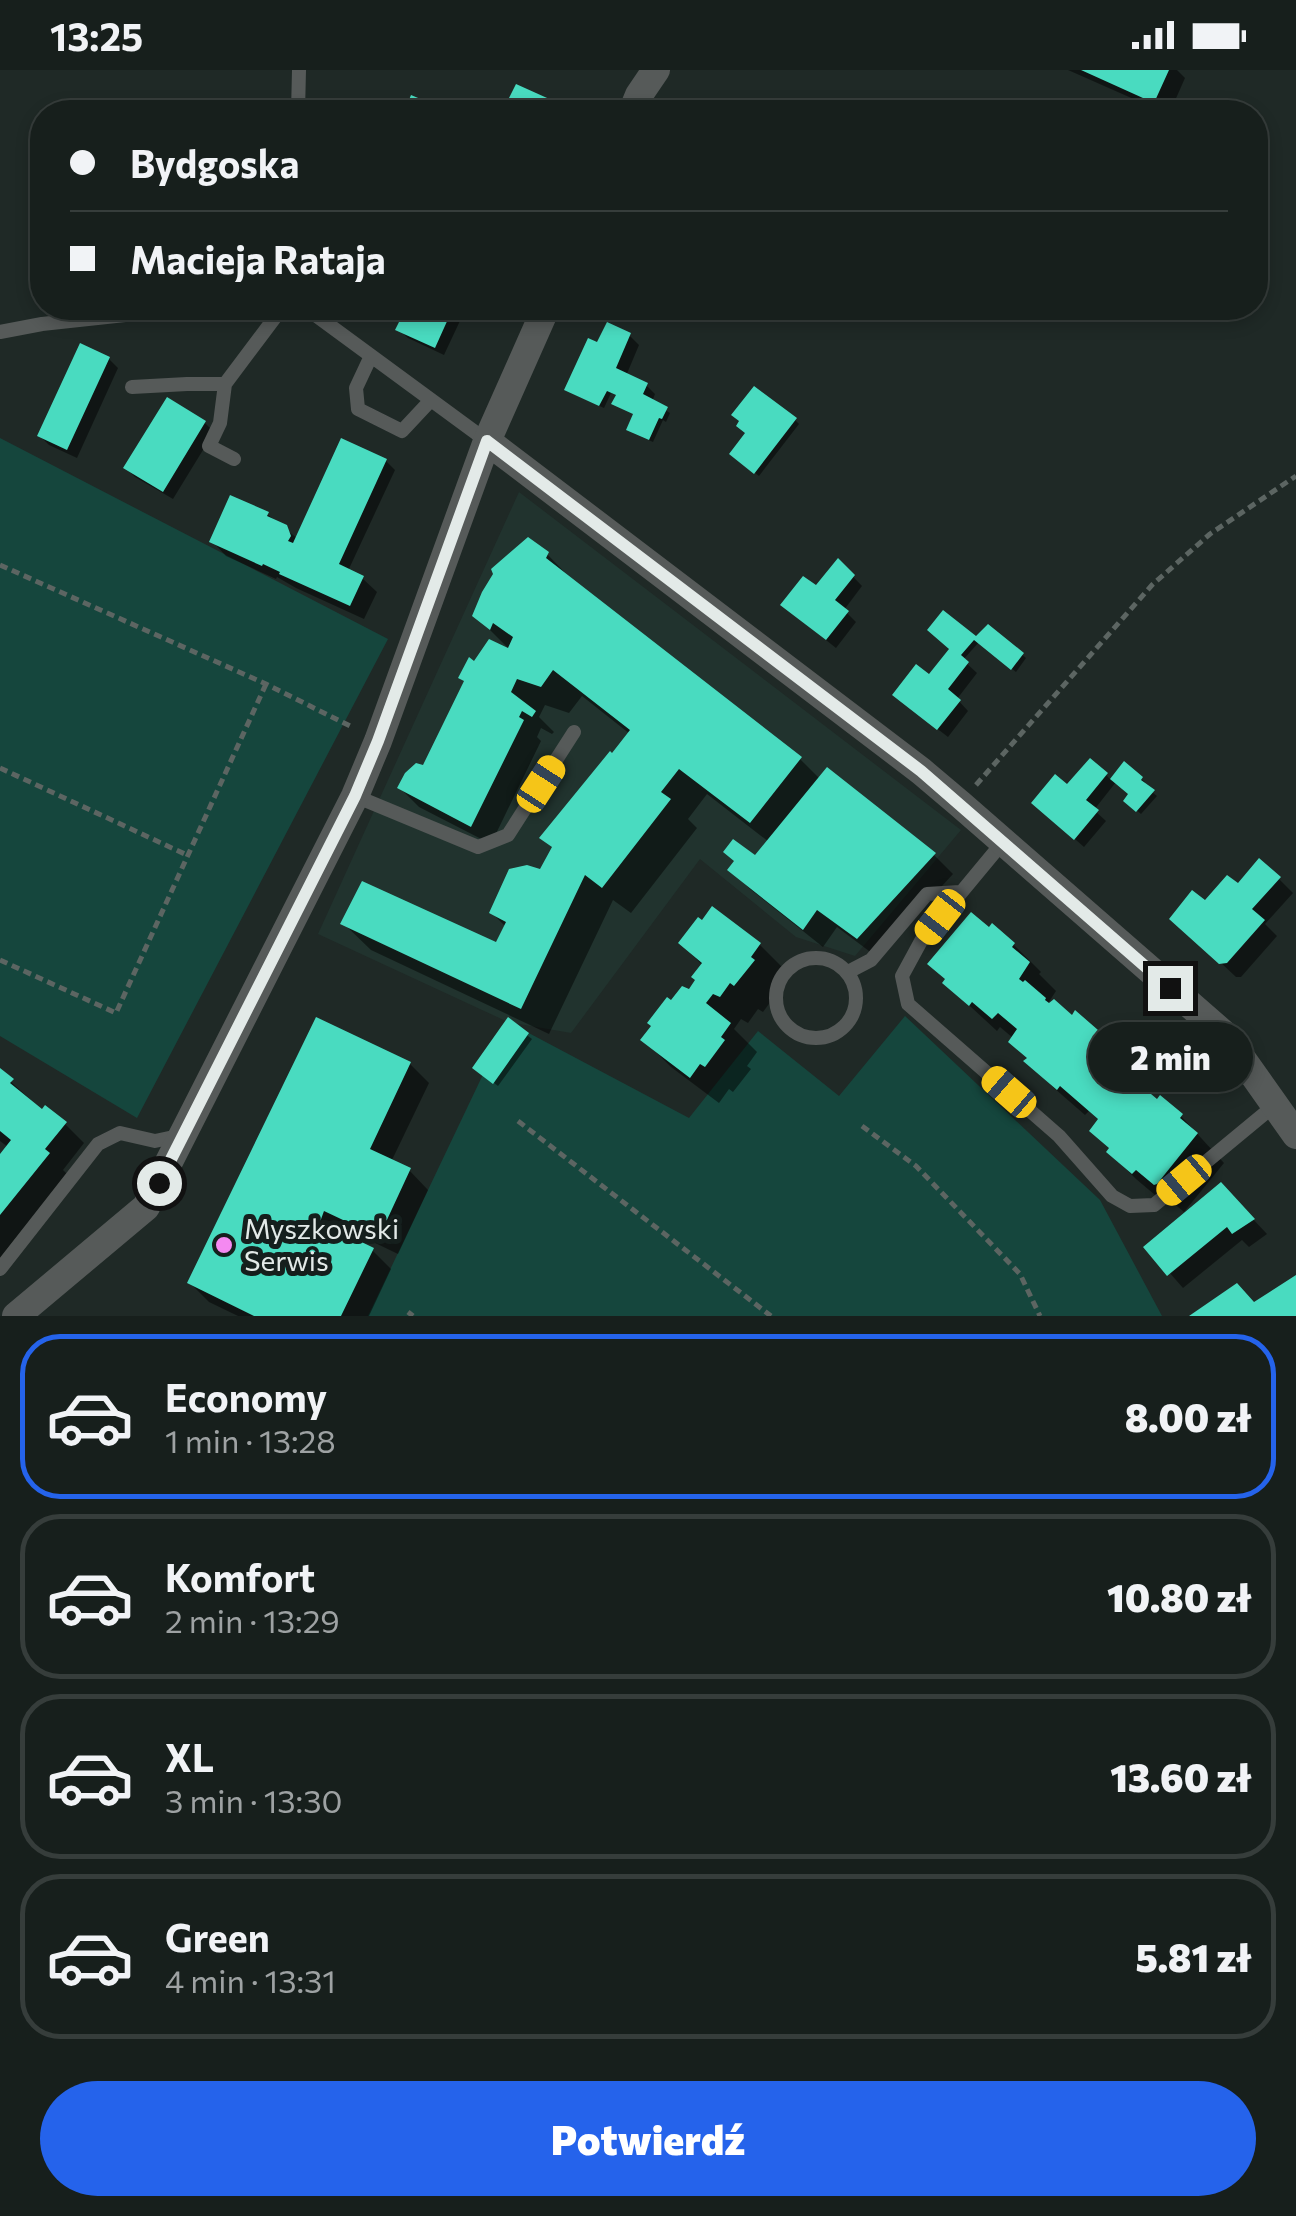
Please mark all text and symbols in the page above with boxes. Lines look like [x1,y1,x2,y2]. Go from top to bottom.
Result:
text: 13:25 [50,12,143,59]
text: Bydgoska [130,139,300,186]
text: Macieja Rataja [130,235,386,282]
car [512,751,570,817]
car [910,884,970,950]
route end [1148,966,1193,1011]
callout: 2 min [1088,1023,1252,1093]
text: 2 min [1130,1037,1211,1077]
car [977,1061,1041,1123]
car [1151,1149,1217,1211]
route start [137,1161,182,1206]
place label: Myszkowski Serwis [244,1211,399,1277]
marker: Myszkowski Serwis [213,1234,235,1256]
icon: car [45,1372,135,1462]
text: Economy [165,1373,327,1420]
text: 8.00 zł [1125,1393,1251,1440]
text: 1 min · 13:28 [165,1420,336,1460]
icon: car [45,1552,135,1642]
text: Komfort [165,1553,315,1600]
text: 10.80 zł [1107,1573,1251,1620]
text: 2 min · 13:29 [165,1600,340,1640]
icon: car [45,1732,135,1822]
text: XL [165,1733,214,1780]
text: 13.60 zł [1110,1753,1251,1800]
text: 3 min · 13:30 [165,1780,342,1820]
icon: car [45,1912,135,2002]
text: Green [165,1913,270,1960]
text: 5.81 zł [1136,1933,1251,1980]
text: 4 min · 13:31 [165,1960,336,2000]
button: Potwierdź [40,2081,1256,2196]

